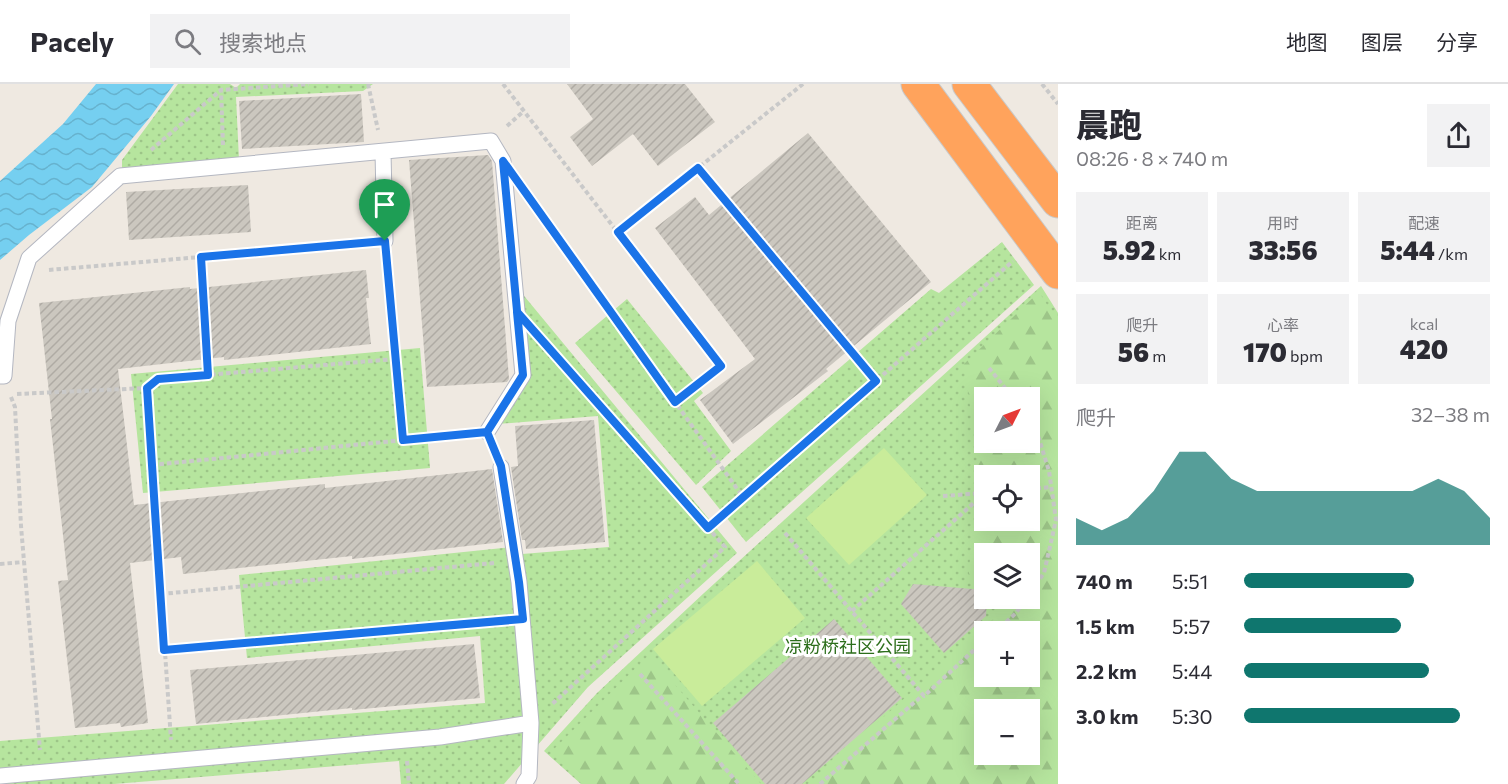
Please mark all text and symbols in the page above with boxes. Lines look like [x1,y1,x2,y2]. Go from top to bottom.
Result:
search box [150,14,570,68]
text: Pacely [30,24,114,58]
icon: search [171,25,204,58]
text: 搜索地点 [219,29,307,56]
text: 地图 [1286,29,1328,54]
text: 图层 [1361,29,1403,54]
text: 分享 [1436,29,1478,54]
text: 晨跑 [1076,103,1142,144]
button: share [1427,104,1490,167]
text: 08:26 · 8 × 740 m [1076,146,1228,170]
pin [359,179,410,241]
icon: arrive [368,188,401,221]
text: 距离 [1126,213,1158,232]
text: 用时 [1267,213,1299,232]
text: 配速 [1408,213,1440,232]
text: 5.92 [1103,234,1156,265]
text: 33:56 [1248,234,1318,265]
text: 5:44 [1380,234,1435,265]
text: km [1156,244,1181,263]
text: /km [1435,244,1468,263]
text: kcal [1410,314,1438,333]
text: 爬升 [1126,315,1158,334]
text: 心率 [1267,315,1299,334]
text: 420 [1400,333,1448,364]
text: 56 [1118,336,1149,367]
text: 170 [1243,336,1287,367]
text: m [1149,346,1166,365]
text: bpm [1287,346,1323,365]
north arrow [974,387,1040,453]
map controls [974,387,1040,765]
text: 32–38 m [1411,402,1490,426]
text: 爬升 [1076,405,1116,429]
button: locate [974,465,1040,531]
button: layers [974,543,1040,609]
text: 740 m [1076,569,1133,593]
text: 5:51 [1172,569,1208,593]
text: 1.5 km [1076,614,1135,638]
text: 5:57 [1172,614,1210,638]
button: + [974,621,1040,687]
park label: 凉粉桥社区公园 [785,635,911,657]
text: 2.2 km [1076,659,1137,683]
text: 5:44 [1172,659,1212,683]
button: − [974,699,1040,765]
text: 3.0 km [1076,704,1138,728]
text: 5:30 [1172,704,1213,728]

